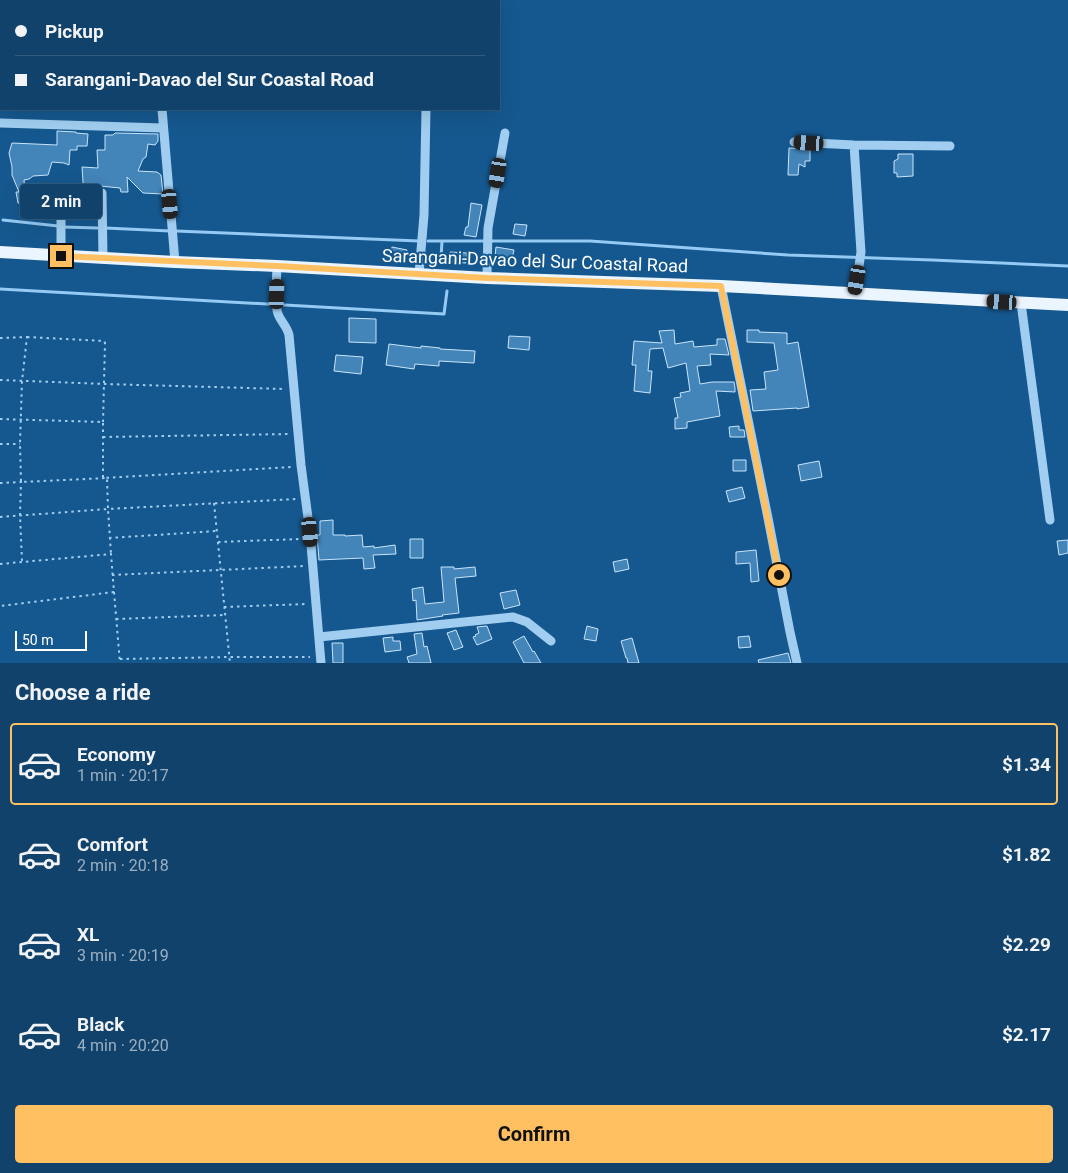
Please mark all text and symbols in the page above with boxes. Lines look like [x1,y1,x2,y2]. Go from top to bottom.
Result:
text: Pickup [45,20,104,43]
text: Sarangani-Davao del Sur Coastal Road [45,68,374,91]
car [793,135,824,151]
car [488,157,507,189]
callout: 2 min [20,184,102,218]
car [161,188,178,220]
text: 2 min [41,192,81,211]
route end [50,245,72,267]
street label: Sarangani-Davao del Sur Coastal Road [382,245,688,276]
car [847,264,866,296]
car [268,279,285,309]
car [986,294,1017,310]
car [301,516,318,548]
route start [768,564,790,586]
scale bar [15,628,88,651]
text: 50 m [22,632,54,648]
text: Choose a ride [15,680,151,705]
icon: car [17,742,62,787]
text: Economy [77,743,156,766]
text: $1.34 [1002,753,1051,776]
text: 1 min · 20:17 [77,766,169,785]
icon: car [17,832,62,877]
text: Comfort [77,833,148,856]
text: $1.82 [1002,843,1051,866]
text: 2 min · 20:18 [77,856,169,875]
icon: car [17,922,62,967]
text: XL [77,923,99,946]
text: $2.29 [1002,933,1051,956]
text: 3 min · 20:19 [77,946,169,965]
icon: car [17,1012,62,1057]
text: Black [77,1013,124,1036]
text: $2.17 [1002,1023,1051,1046]
text: 4 min · 20:20 [77,1036,169,1055]
button: Confirm [15,1105,1053,1163]

